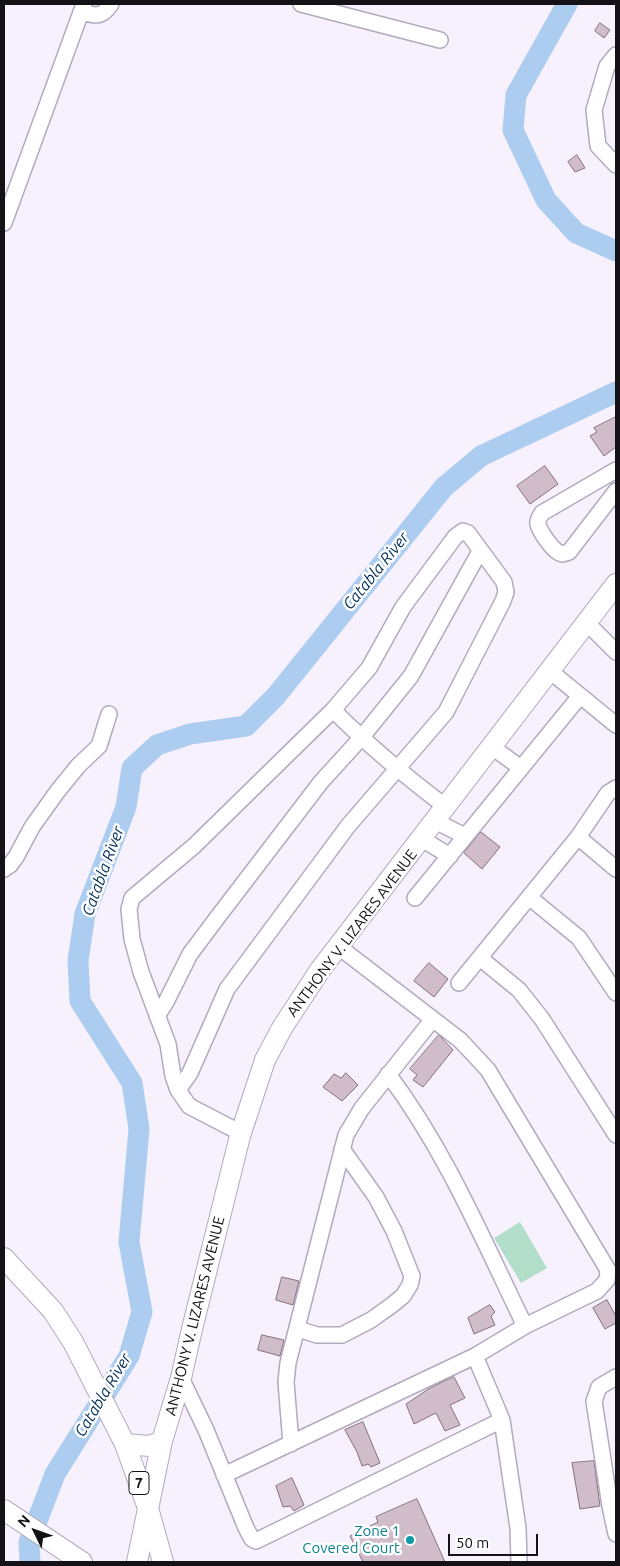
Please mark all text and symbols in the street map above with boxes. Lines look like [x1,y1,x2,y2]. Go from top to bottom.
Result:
water label: Catabla River [339,528,413,614]
water label: Catabla River [78,824,128,918]
street label: ANTHONY V. LIZARES AVENUE [283,846,421,1020]
street label: ANTHONY V. LIZARES AVENUE [162,1214,228,1418]
water label: Catabla River [71,1350,135,1440]
road number: 7 [129,1472,149,1495]
north arrow [10,1506,60,1556]
text: N [14,1512,33,1530]
place label: Zone 1 Covered Court [302,1522,400,1557]
scale bar [450,1524,540,1556]
marker: Zone 1 Covered Court [404,1534,416,1546]
text: 50 m [456,1534,489,1551]

